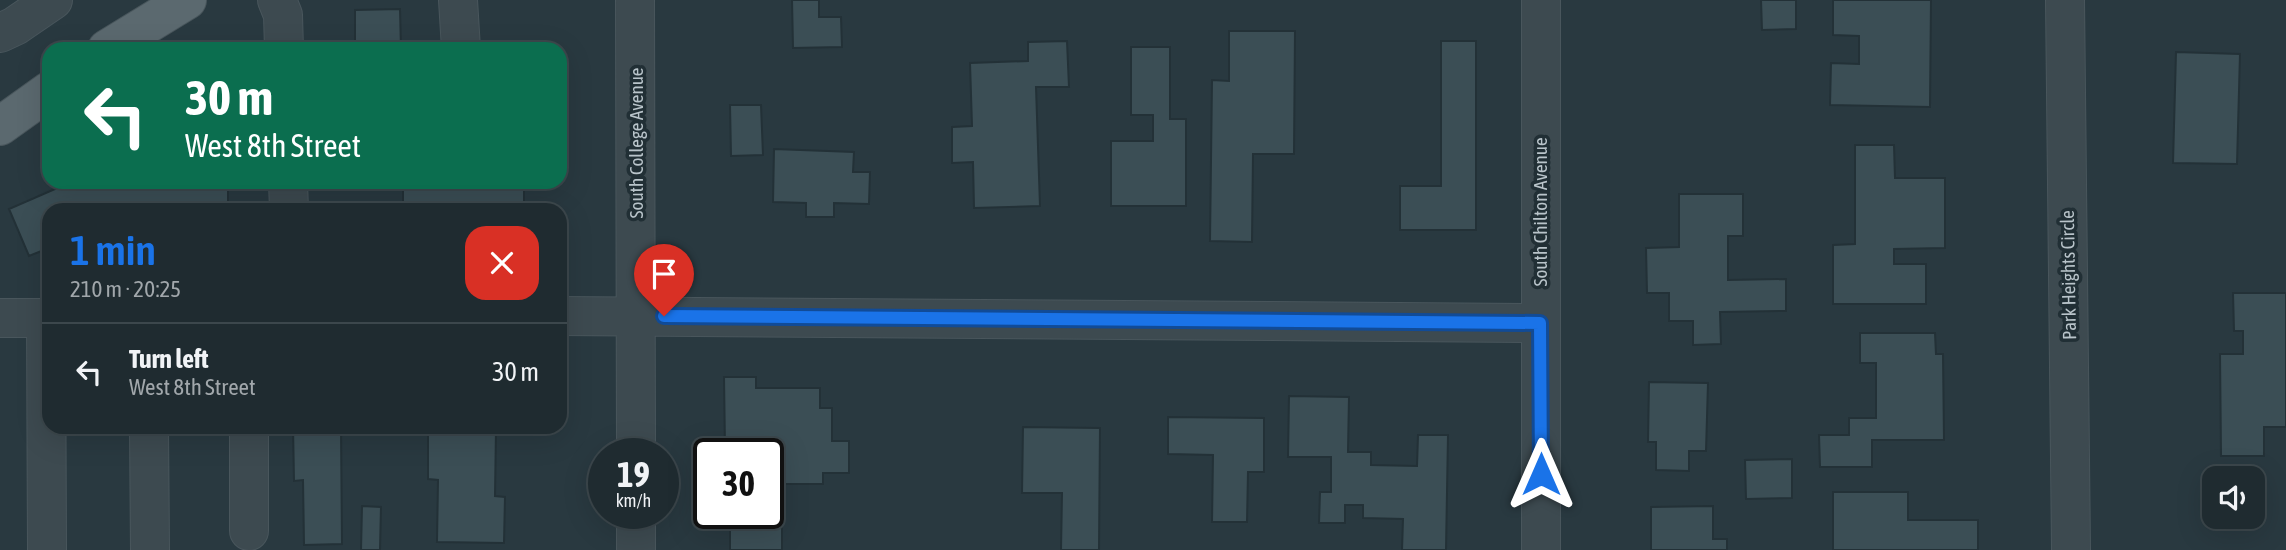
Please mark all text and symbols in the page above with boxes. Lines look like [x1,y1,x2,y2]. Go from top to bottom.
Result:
street label: South College Avenue [625,68,647,218]
text: 30 m [185,69,273,125]
icon: left [70,70,161,161]
text: West 8th Street [185,127,361,164]
street label: South Chilton Avenue [1529,137,1551,287]
street label: Park Heights Circle [2056,210,2080,340]
text: 1 min [70,226,156,274]
button: close [465,226,539,300]
pin [634,244,694,316]
icon: arrive [645,255,683,293]
text: 210 m · 20:25 [70,276,181,302]
text: Turn left [129,344,209,374]
icon: left [70,353,108,391]
text: 30 m [492,357,539,387]
text: West 8th Street [129,374,256,400]
position arrow [1504,437,1578,511]
speed limit sign: 30 [693,438,784,529]
text: 19 [617,454,650,494]
map controls [2202,466,2265,529]
button: sound [2202,466,2265,529]
text: km/h [616,490,651,511]

